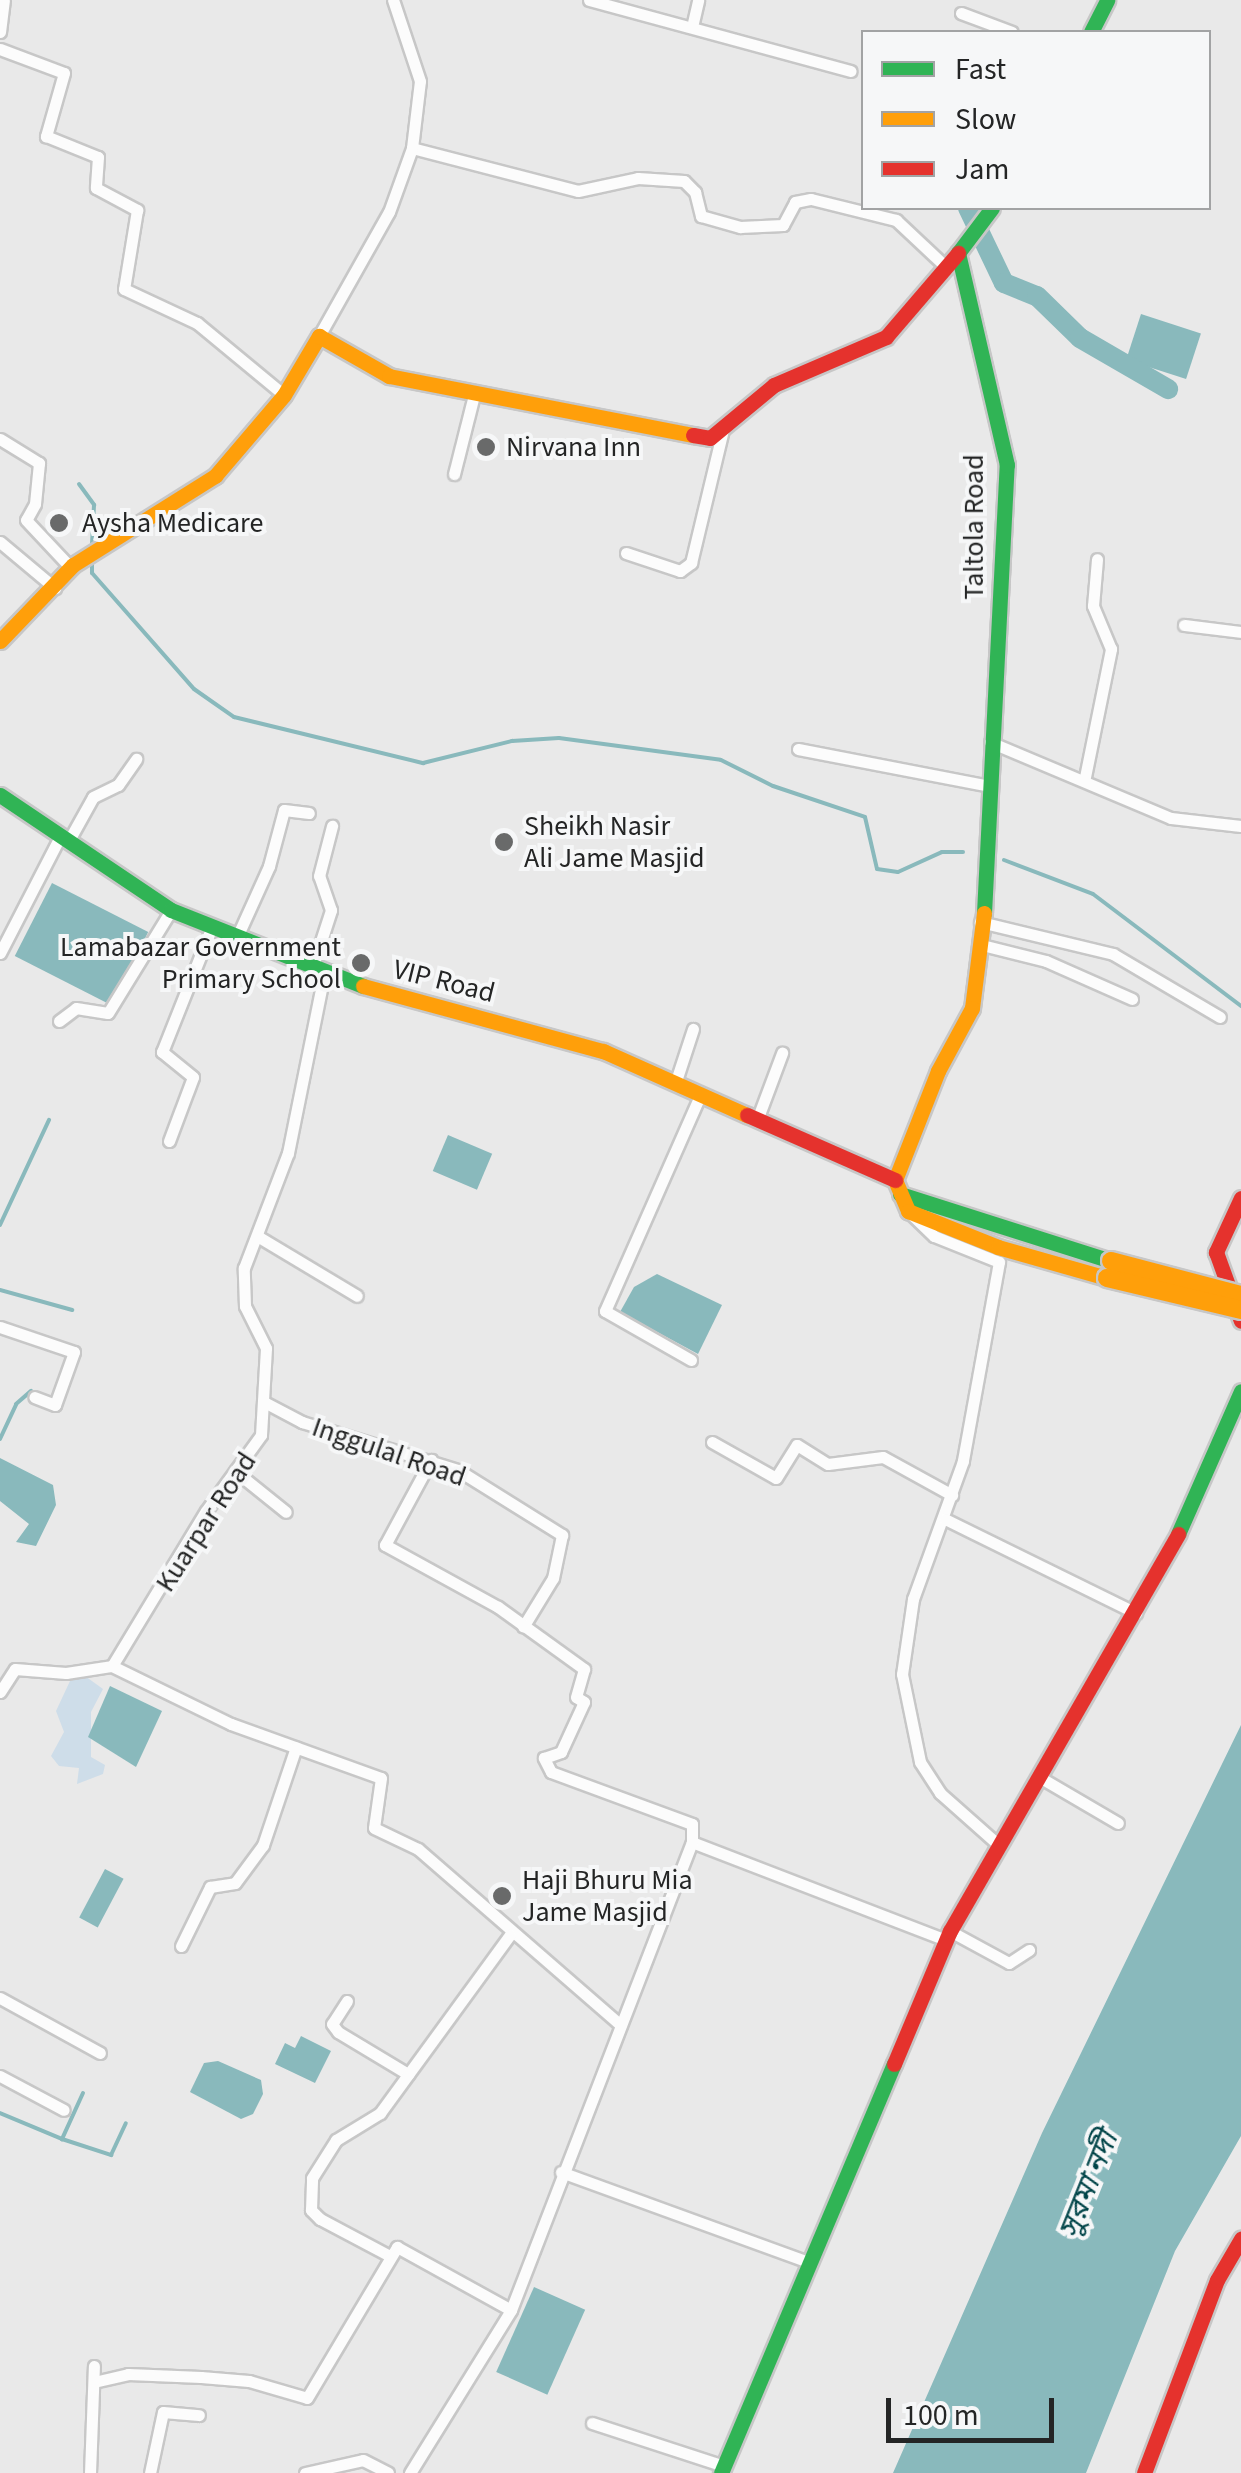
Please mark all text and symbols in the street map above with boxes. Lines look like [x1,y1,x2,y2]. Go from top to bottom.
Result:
legend [861,30,1211,210]
text: Fast [955,48,1006,91]
text: Slow [955,98,1016,141]
text: Jam [955,148,1009,191]
place label: Nirvana Inn [506,430,641,464]
marker: Nirvana Inn [475,436,497,458]
street label: Taltola Road [957,454,991,600]
place label: Aysha Medicare [82,506,263,540]
marker: Aysha Medicare [46,510,72,536]
place label: Sheikh Nasir Ali Jame Masjid [524,809,705,875]
marker: Sheikh Nasir Ali Jame Masjid [493,831,515,853]
place label: Lamabazar Government Primary School [60,930,341,996]
marker: Lamabazar Government Primary School [350,952,372,974]
street label: VIP Road [390,952,498,1010]
street label: Inggulal Road [308,1410,470,1494]
street label: Kuarpar Road [148,1446,264,1598]
place label: Haji Bhuru Mia Jame Masjid [522,1863,693,1929]
marker: Haji Bhuru Mia Jame Masjid [491,1885,513,1907]
water label: সুরমা নদী [1051,2127,1127,2243]
scale bar [891,2378,1058,2440]
text: 100 m [903,2394,979,2437]

